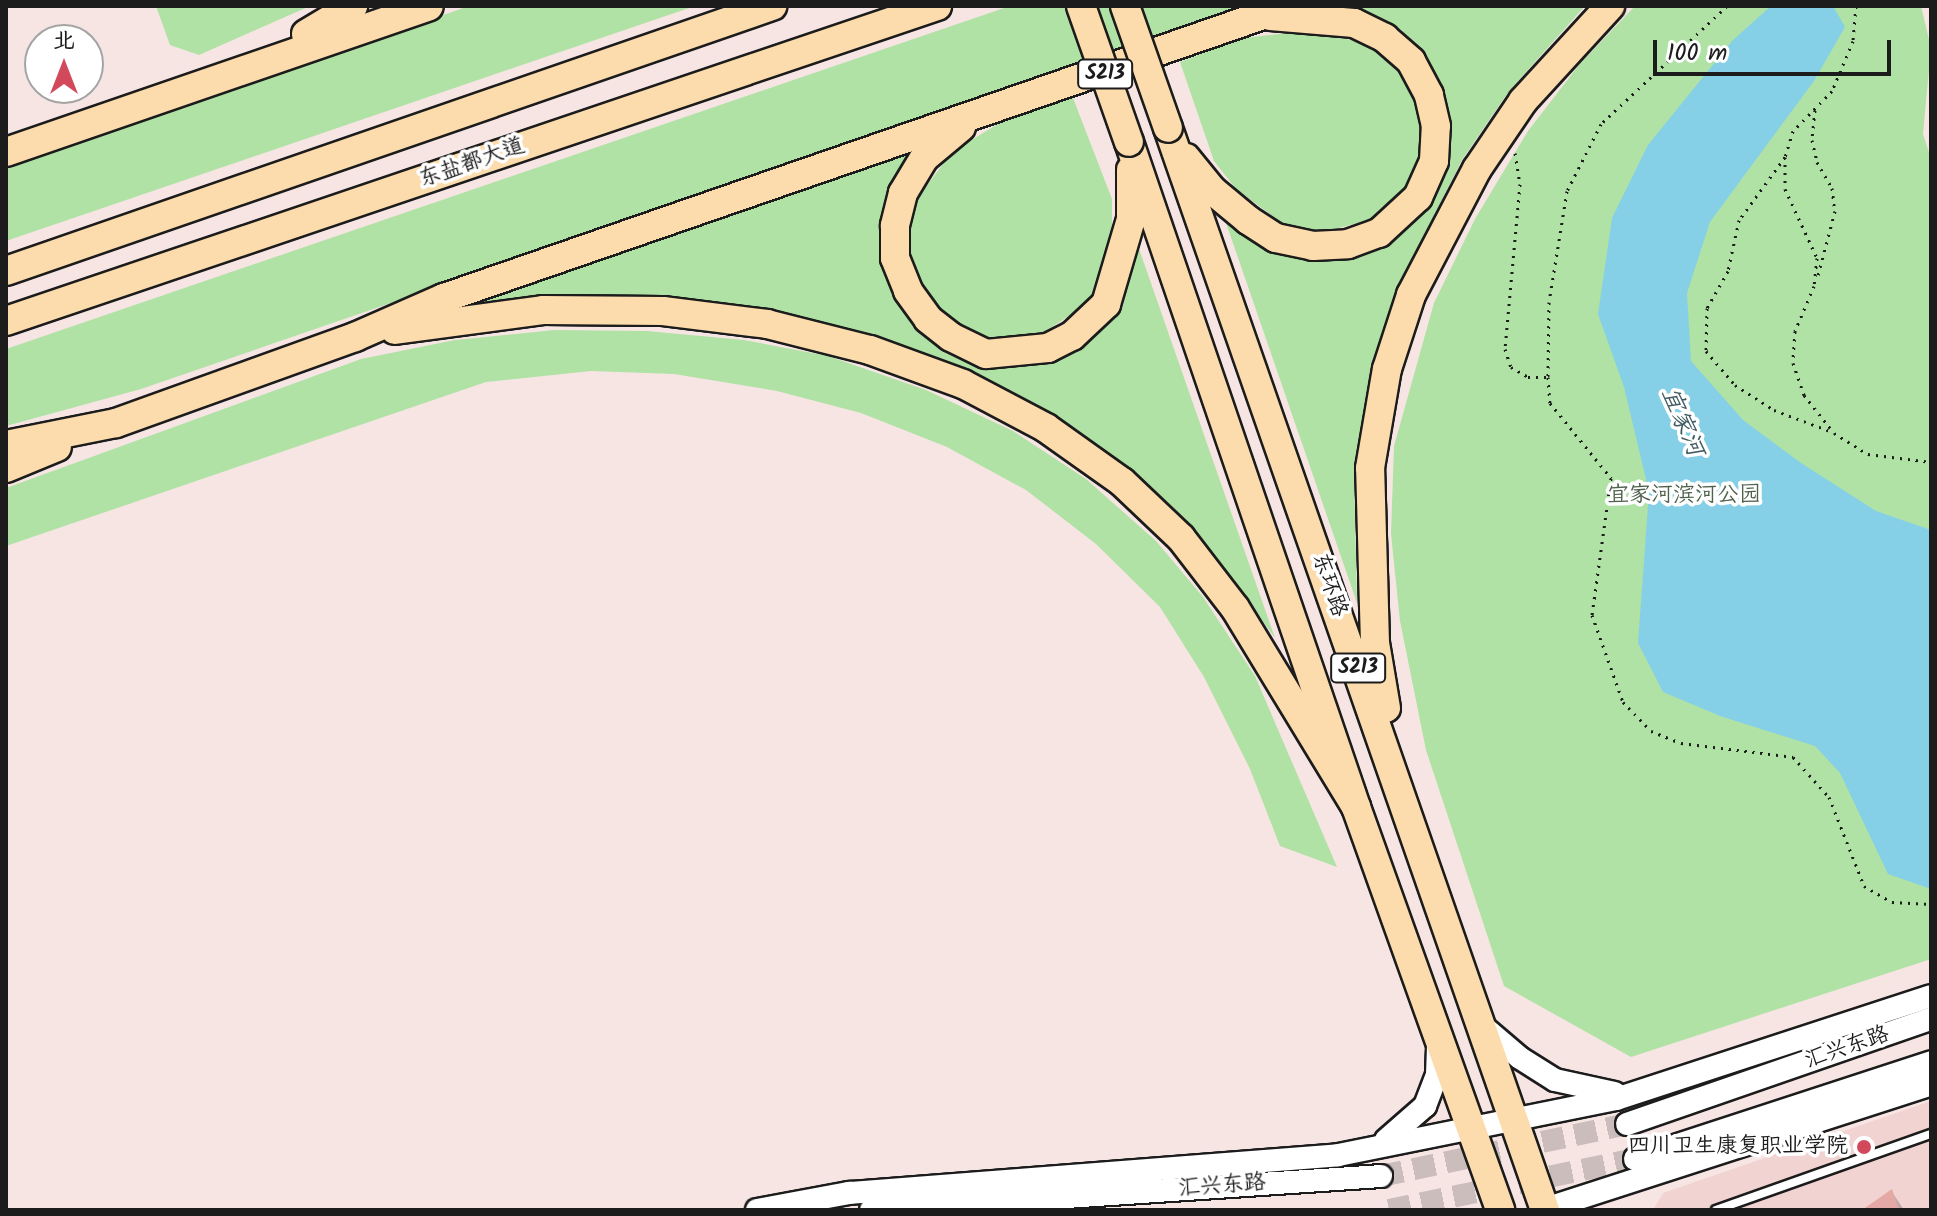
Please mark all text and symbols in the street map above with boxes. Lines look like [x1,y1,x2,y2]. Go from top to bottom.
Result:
north arrow [24,24,104,104]
text: 北 [53,24,75,59]
scale bar [1657,24,1895,74]
text: 100 m [1667,34,1727,73]
road number: S213 [1077,58,1133,90]
street label: 东盐都大道 [416,133,528,193]
water label: 宜家河 [1655,383,1709,461]
park label: 宜家河滨河公园 [1607,483,1761,509]
street label: 东环路 [1306,550,1352,620]
road number: S213 [1330,652,1386,684]
street label: 汇兴东路 [1801,1021,1893,1075]
place label: 四川卫生康复职业学院 [1628,1134,1848,1160]
marker: 四川卫生康复职业学院 [1855,1138,1873,1156]
street label: 汇兴东路 [1177,1170,1267,1202]

